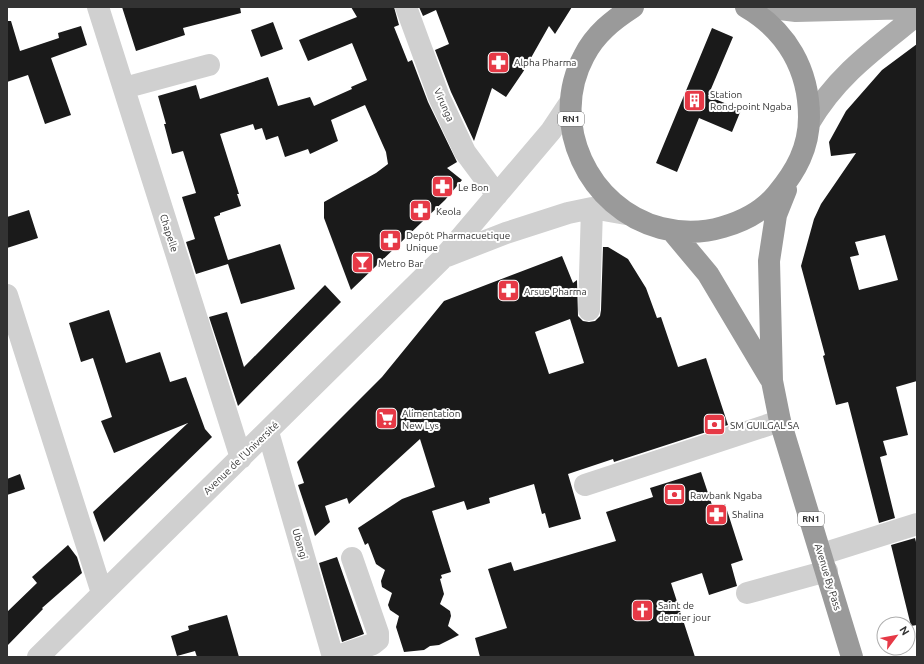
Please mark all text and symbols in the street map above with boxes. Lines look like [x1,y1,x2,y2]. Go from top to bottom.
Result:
pharmacy icon: Alpha Pharma [485,49,511,75]
place label: Alpha Pharma [514,57,577,68]
street label: Virunga [432,87,456,123]
building icon: Station Rond-point Ngaba [681,87,707,113]
place label: Station Rond-point Ngaba [710,89,792,112]
road number: RN1 [558,112,584,126]
pharmacy icon: Le Bon [430,174,456,200]
place label: Le Bon [458,182,489,193]
pharmacy icon: Keola [407,198,433,224]
place label: Keola [436,206,461,217]
street label: Chapelle [158,213,180,253]
pharmacy icon: Depôt Pharmacuetique Unique [378,228,404,254]
place label: Depôt Pharmacuetique Unique [406,230,510,253]
bar icon: Metro Bar [350,250,376,276]
place label: Metro Bar [378,258,424,269]
pharmacy icon: Arsue Pharma [495,278,521,304]
place label: Arsue Pharma [524,286,587,297]
supermarket icon: Alimentation New Lys [374,406,400,432]
place label: Alimentation New Lys [402,408,460,431]
bank icon: SM GUILGAL SA [702,412,728,438]
street label: Avenue de l'Université [201,419,281,497]
place label: SM GUILGAL SA [730,420,800,431]
bank icon: Rawbank Ngaba [662,482,688,508]
place label: Rawbank Ngaba [690,490,762,501]
pharmacy icon: Shalina [703,501,729,527]
place label: Shalina [732,509,764,520]
road number: RN1 [798,512,824,526]
street label: Ubangi [290,527,310,561]
street label: Avenue By Pass [813,542,843,612]
church icon: Saint de dernier jour [630,598,656,624]
place label: Saint de dernier jour [658,600,711,623]
north arrow [876,616,916,656]
text: N [897,624,912,637]

